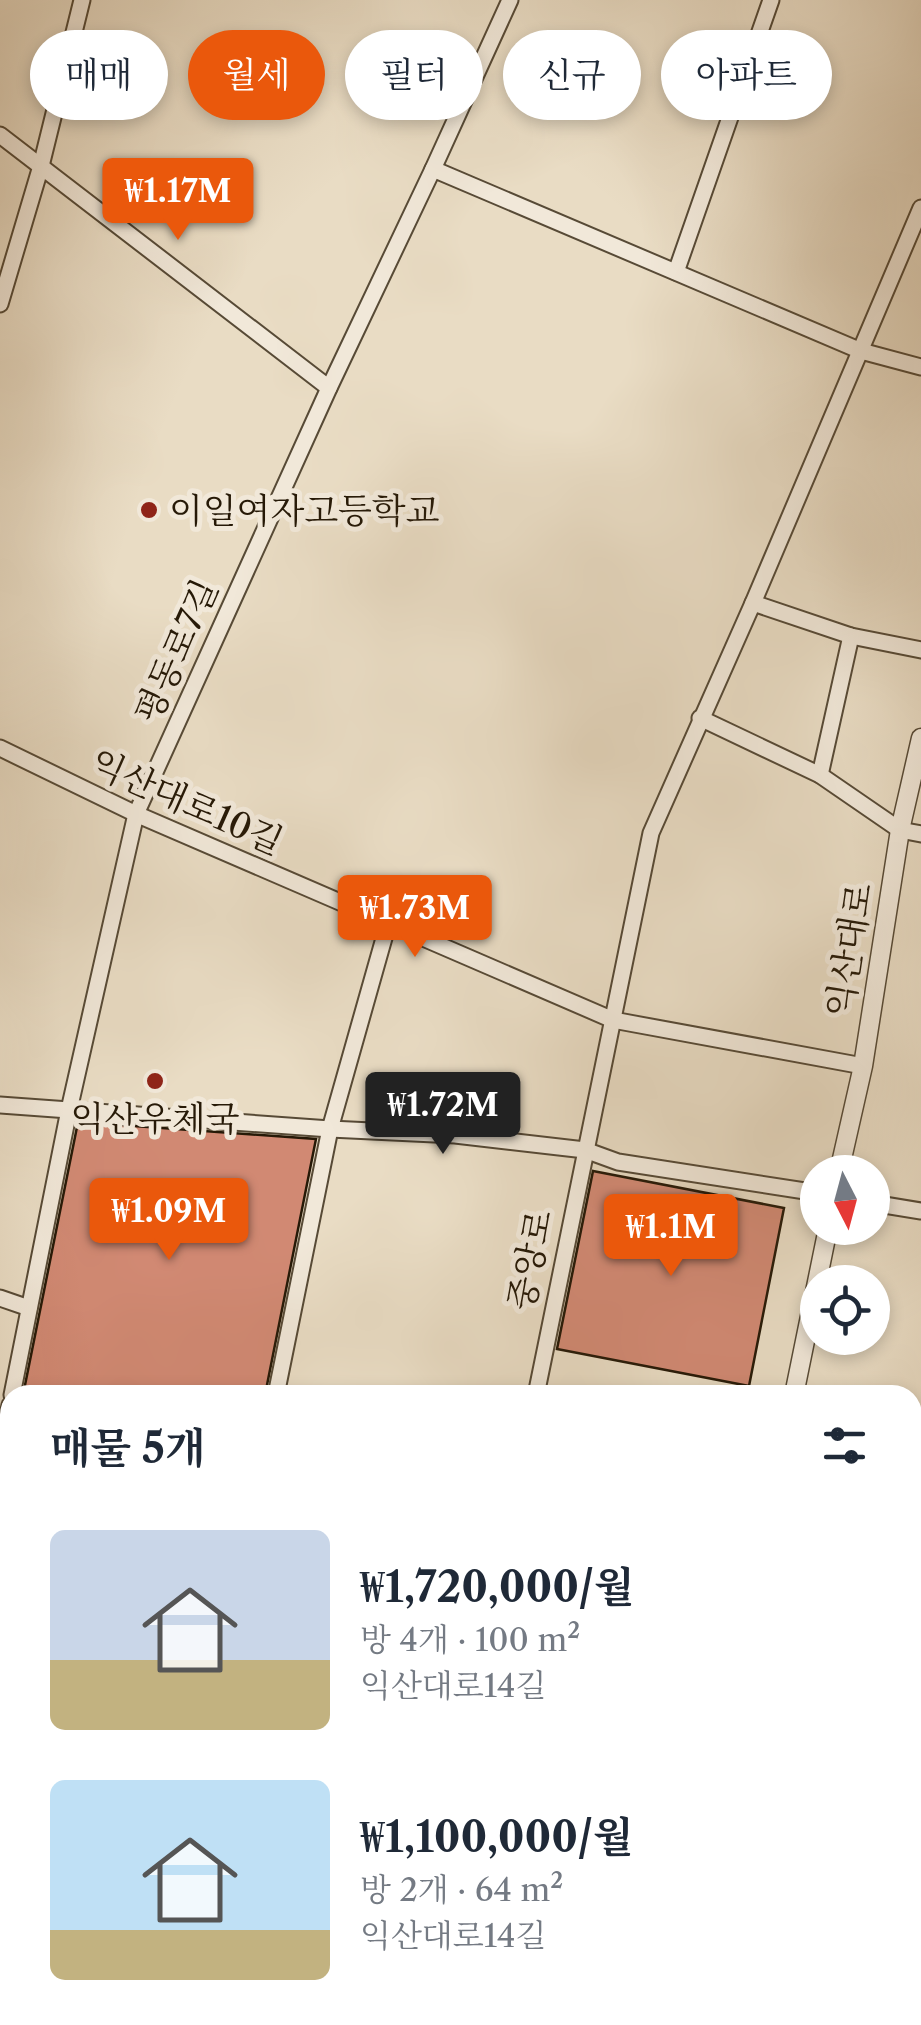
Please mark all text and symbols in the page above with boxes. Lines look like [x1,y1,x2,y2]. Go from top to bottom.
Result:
chip: 매매 [30,30,168,120]
chip: 월세 [188,30,325,120]
chip: 필터 [345,30,483,120]
chip: 신규 [503,30,641,120]
chip: 아파트 [661,30,832,120]
pin: ₩1.17M [97,158,259,243]
text: ₩1.17M [124,171,232,210]
place label: 이일여자고등학교 [169,489,439,532]
marker: 이일여자고등학교 [138,499,160,521]
street label: 평동로7길 [125,573,227,729]
street label: 익산대로10길 [84,740,290,864]
pin: ₩1.73M [334,875,496,960]
street label: 익산대로 [817,880,881,1020]
text: ₩1.73M [360,888,470,927]
marker: 익산우체국 [144,1070,166,1092]
pin: ₩1.72M [362,1072,524,1157]
text: ₩1.72M [387,1085,499,1124]
place label: 익산우체국 [70,1097,240,1140]
north arrow [800,1155,890,1245]
map controls [800,1155,890,1355]
pin: ₩1.09M [88,1178,250,1263]
text: ₩1.09M [111,1191,227,1230]
pin: ₩1.1M [601,1194,741,1279]
street label: 중앙로 [499,1206,561,1314]
text: ₩1.1M [626,1207,716,1246]
button: locate [800,1265,890,1355]
icon: filters [817,1418,872,1473]
text: 매물 5개 [50,1422,205,1474]
text: ₩1,720,000/월 [360,1561,635,1613]
icon: home [130,1570,250,1690]
text: 방 4개 · 100 m² [360,1620,580,1659]
text: 익산대로14길 [360,1666,547,1705]
text: ₩1,100,000/월 [360,1811,634,1863]
icon: home [130,1820,250,1940]
text: 방 2개 · 64 m² [360,1870,563,1909]
text: 익산대로14길 [360,1916,547,1955]

